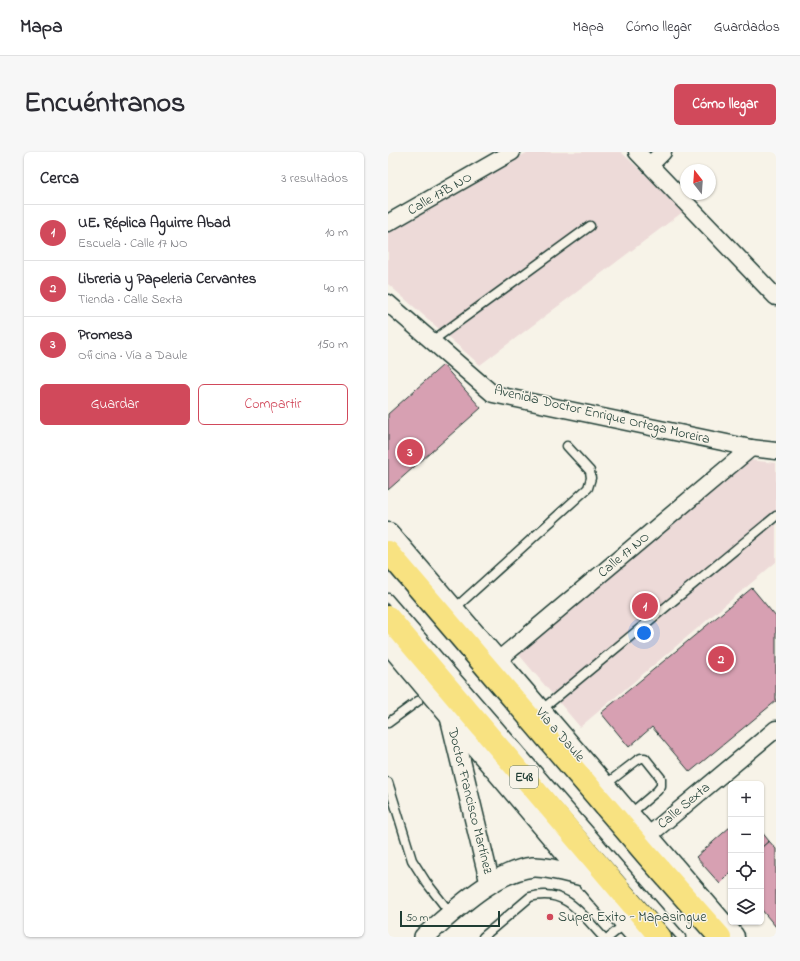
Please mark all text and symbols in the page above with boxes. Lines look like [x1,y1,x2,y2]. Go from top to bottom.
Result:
text: Mapa [20,14,62,41]
text: Mapa [573,17,604,38]
text: Cómo llegar [626,17,692,38]
text: Guardados [714,17,780,38]
text: Encuéntranos [24,84,185,125]
button: Cómo llegar [674,84,776,125]
north arrow [680,164,716,200]
text: Cerca [40,166,79,191]
street label: Calle 17B NO [404,167,476,221]
text: 3 resultados [281,169,348,188]
text: UE. Réplica Aguirre Abad [78,212,231,234]
text: 1 [51,223,55,242]
text: 10 m [325,223,348,242]
text: Escuela · Calle 17 NO [78,234,188,253]
text: Libreria y Papeleria Cervantes [78,268,256,290]
text: 2 [50,279,56,298]
text: 40 m [324,279,348,298]
text: Tienda · Calle Sexta [78,290,183,309]
text: Promesa [78,324,132,346]
text: 3 [50,335,56,354]
text: 150 m [317,335,348,354]
text: Oficina · Vía a Daule [78,346,187,365]
street label: Avenida Doctor Enrique Ortega Moreira [492,380,712,451]
button: Guardar [40,384,190,425]
button: Compartir [198,384,348,425]
pin: 3 [397,437,423,467]
street label: Calle 17 NO [593,527,655,583]
pin: 1 [632,591,658,621]
your location [634,623,654,643]
pin: 2 [708,644,734,674]
street label: Vía a Daule [530,702,590,767]
street label: Doctor Francisco Martínez [441,725,498,876]
road number: E48 [510,766,538,788]
street label: Calle Sexta [653,778,715,834]
map controls [728,781,764,925]
button: + [728,781,764,817]
button: − [728,817,764,853]
button: locate [728,853,764,889]
button: layers [728,889,764,925]
place label: Super Exito - Mapasingue [558,907,707,929]
scale bar [400,909,500,928]
text: 50 m [406,910,428,926]
marker: Super Exito - Mapasingue [545,912,555,922]

